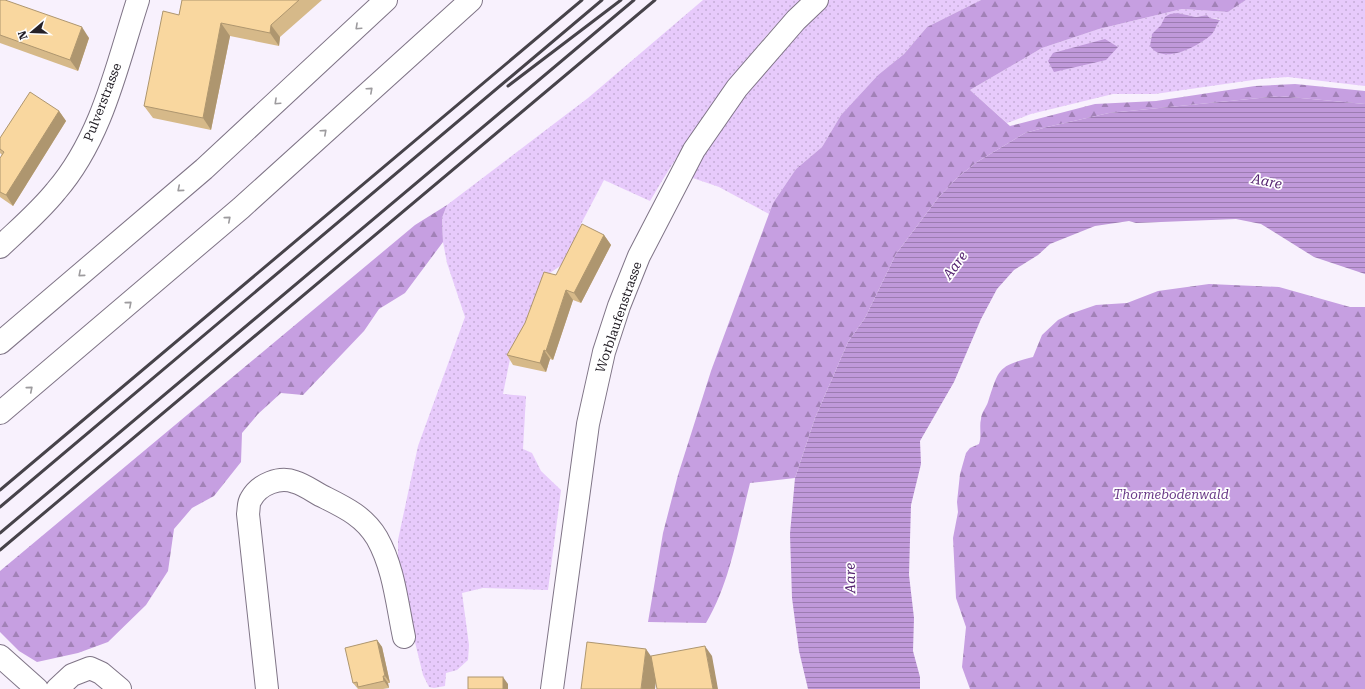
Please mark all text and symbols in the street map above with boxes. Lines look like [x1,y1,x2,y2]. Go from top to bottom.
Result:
north arrow [12,12,52,52]
one-way arrow [355,22,363,29]
text: N [15,28,31,41]
street label: Pulverstrasse [81,61,124,144]
one-way arrow [365,87,373,95]
one-way arrow [274,97,281,104]
one-way arrow [319,129,327,137]
water label: Aare [1250,170,1283,192]
one-way arrow [178,185,185,192]
one-way arrow [223,217,230,224]
water label: Aare [939,248,970,283]
street label: Worblaufenstrasse [592,260,645,375]
one-way arrow [79,269,86,276]
one-way arrow [124,302,132,309]
one-way arrow [25,386,33,393]
park label: Thormebodenwald [1113,487,1229,502]
water label: Aare [842,563,858,594]

